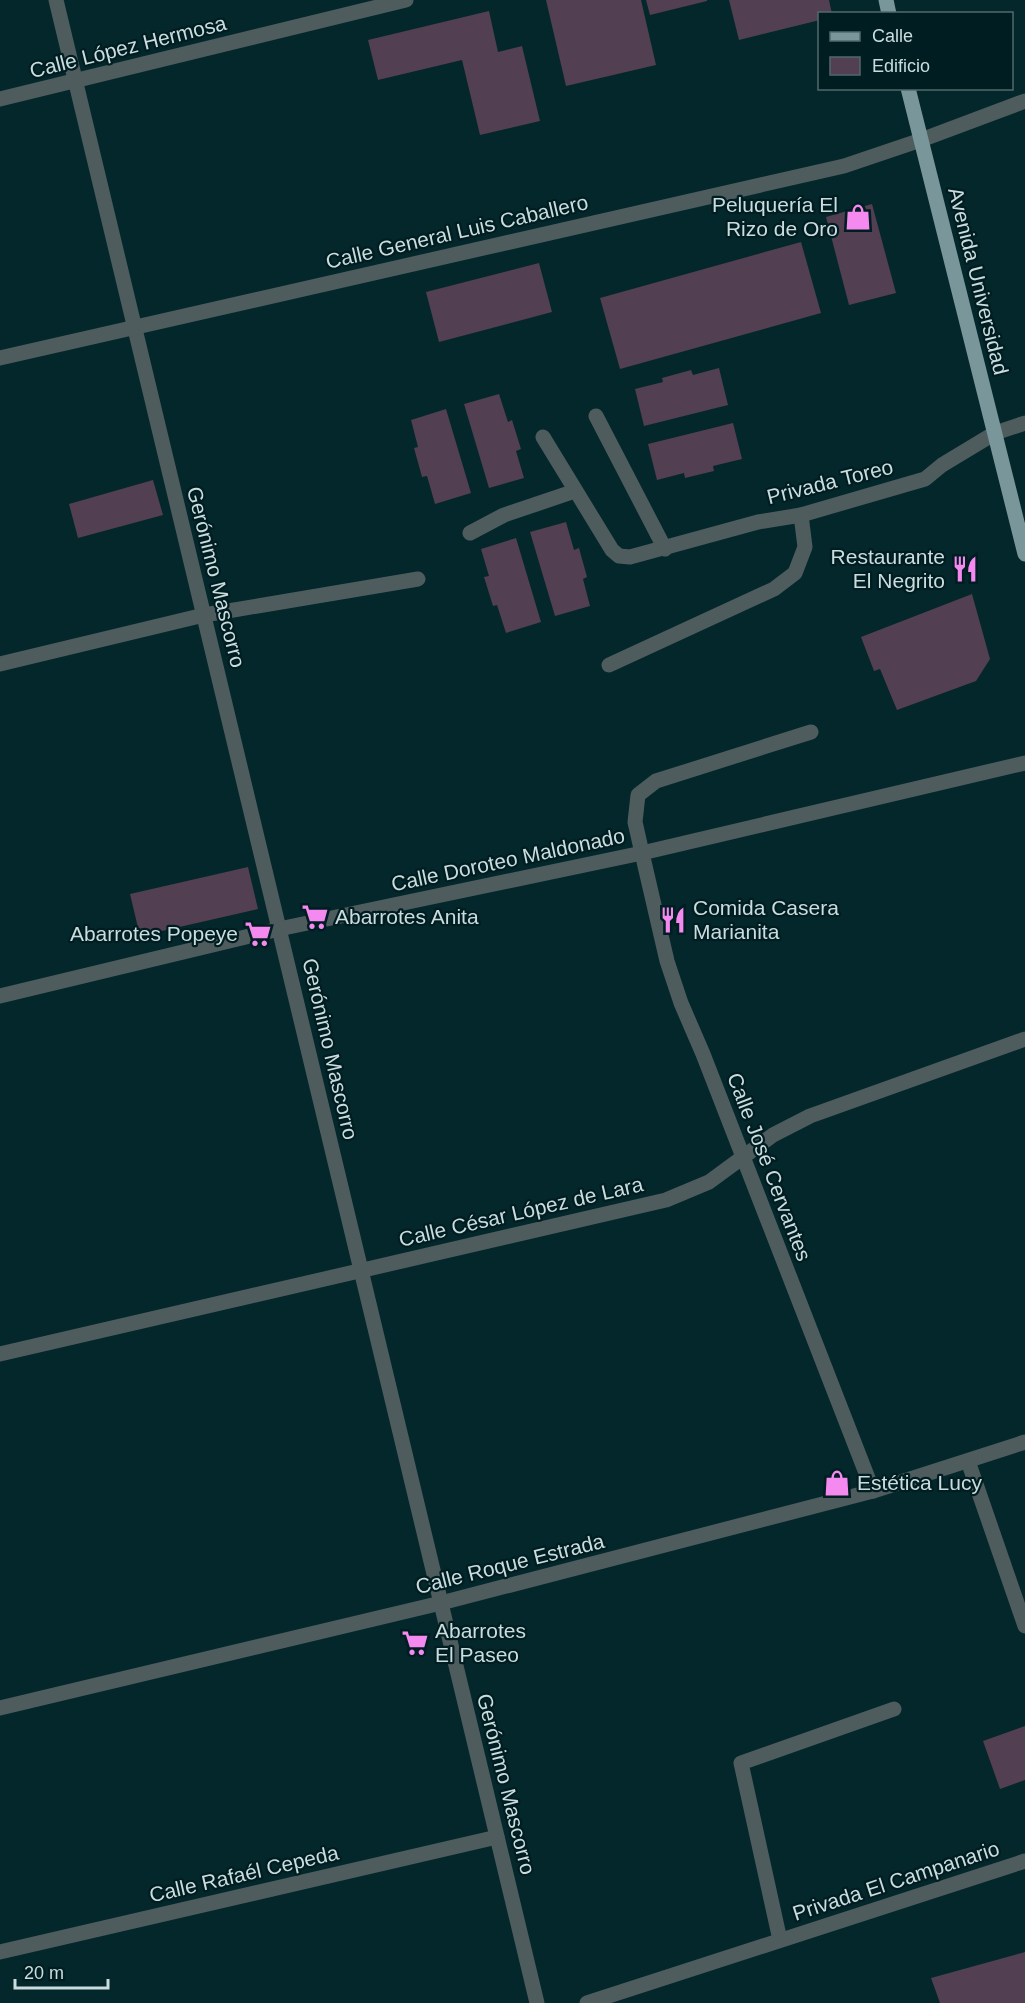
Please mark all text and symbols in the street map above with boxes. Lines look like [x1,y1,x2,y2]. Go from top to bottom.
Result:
street label: Calle López Hermosa [27,11,229,82]
legend [818,12,1013,90]
text: Calle [872,26,913,46]
text: Edificio [872,56,930,76]
street label: Avenida Universidad [944,185,1013,377]
street label: Calle General Luis Caballero [323,190,590,273]
place label: Peluquería El Rizo de Oro [712,193,838,240]
shop icon: Peluquería El Rizo de Oro [843,202,873,232]
street label: Privada Toreo [764,455,895,508]
street label: Gerónimo Mascorro [183,484,250,670]
place label: Restaurante El Negrito [831,545,945,592]
restaurant icon: Restaurante El Negrito [950,554,980,584]
street label: Calle Doroteo Maldonado [389,824,627,896]
place label: Comida Casera Marianita [693,896,839,943]
supermarket icon: Abarrotes Anita [300,902,330,932]
place label: Abarrotes Anita [335,905,479,928]
restaurant icon: Comida Casera Marianita [658,905,688,935]
supermarket icon: Abarrotes Popeye [243,919,273,949]
place label: Abarrotes Popeye [70,922,238,945]
street label: Gerónimo Mascorro [298,956,363,1142]
street label: Calle José Cervantes [723,1070,816,1264]
street label: Calle César López de Lara [397,1172,645,1251]
shop icon: Estética Lucy [822,1468,852,1498]
place label: Estética Lucy [857,1471,982,1494]
street label: Calle Roque Estrada [413,1529,607,1598]
place label: Abarrotes El Paseo [435,1619,526,1666]
supermarket icon: Abarrotes El Paseo [400,1628,430,1658]
street label: Gerónimo Mascorro [473,1691,540,1877]
street label: Privada El Campanario [790,1836,1002,1925]
street label: Calle Rafaél Cepeda [147,1840,341,1907]
scale bar [15,1952,108,1990]
text: 20 m [24,1963,64,1983]

